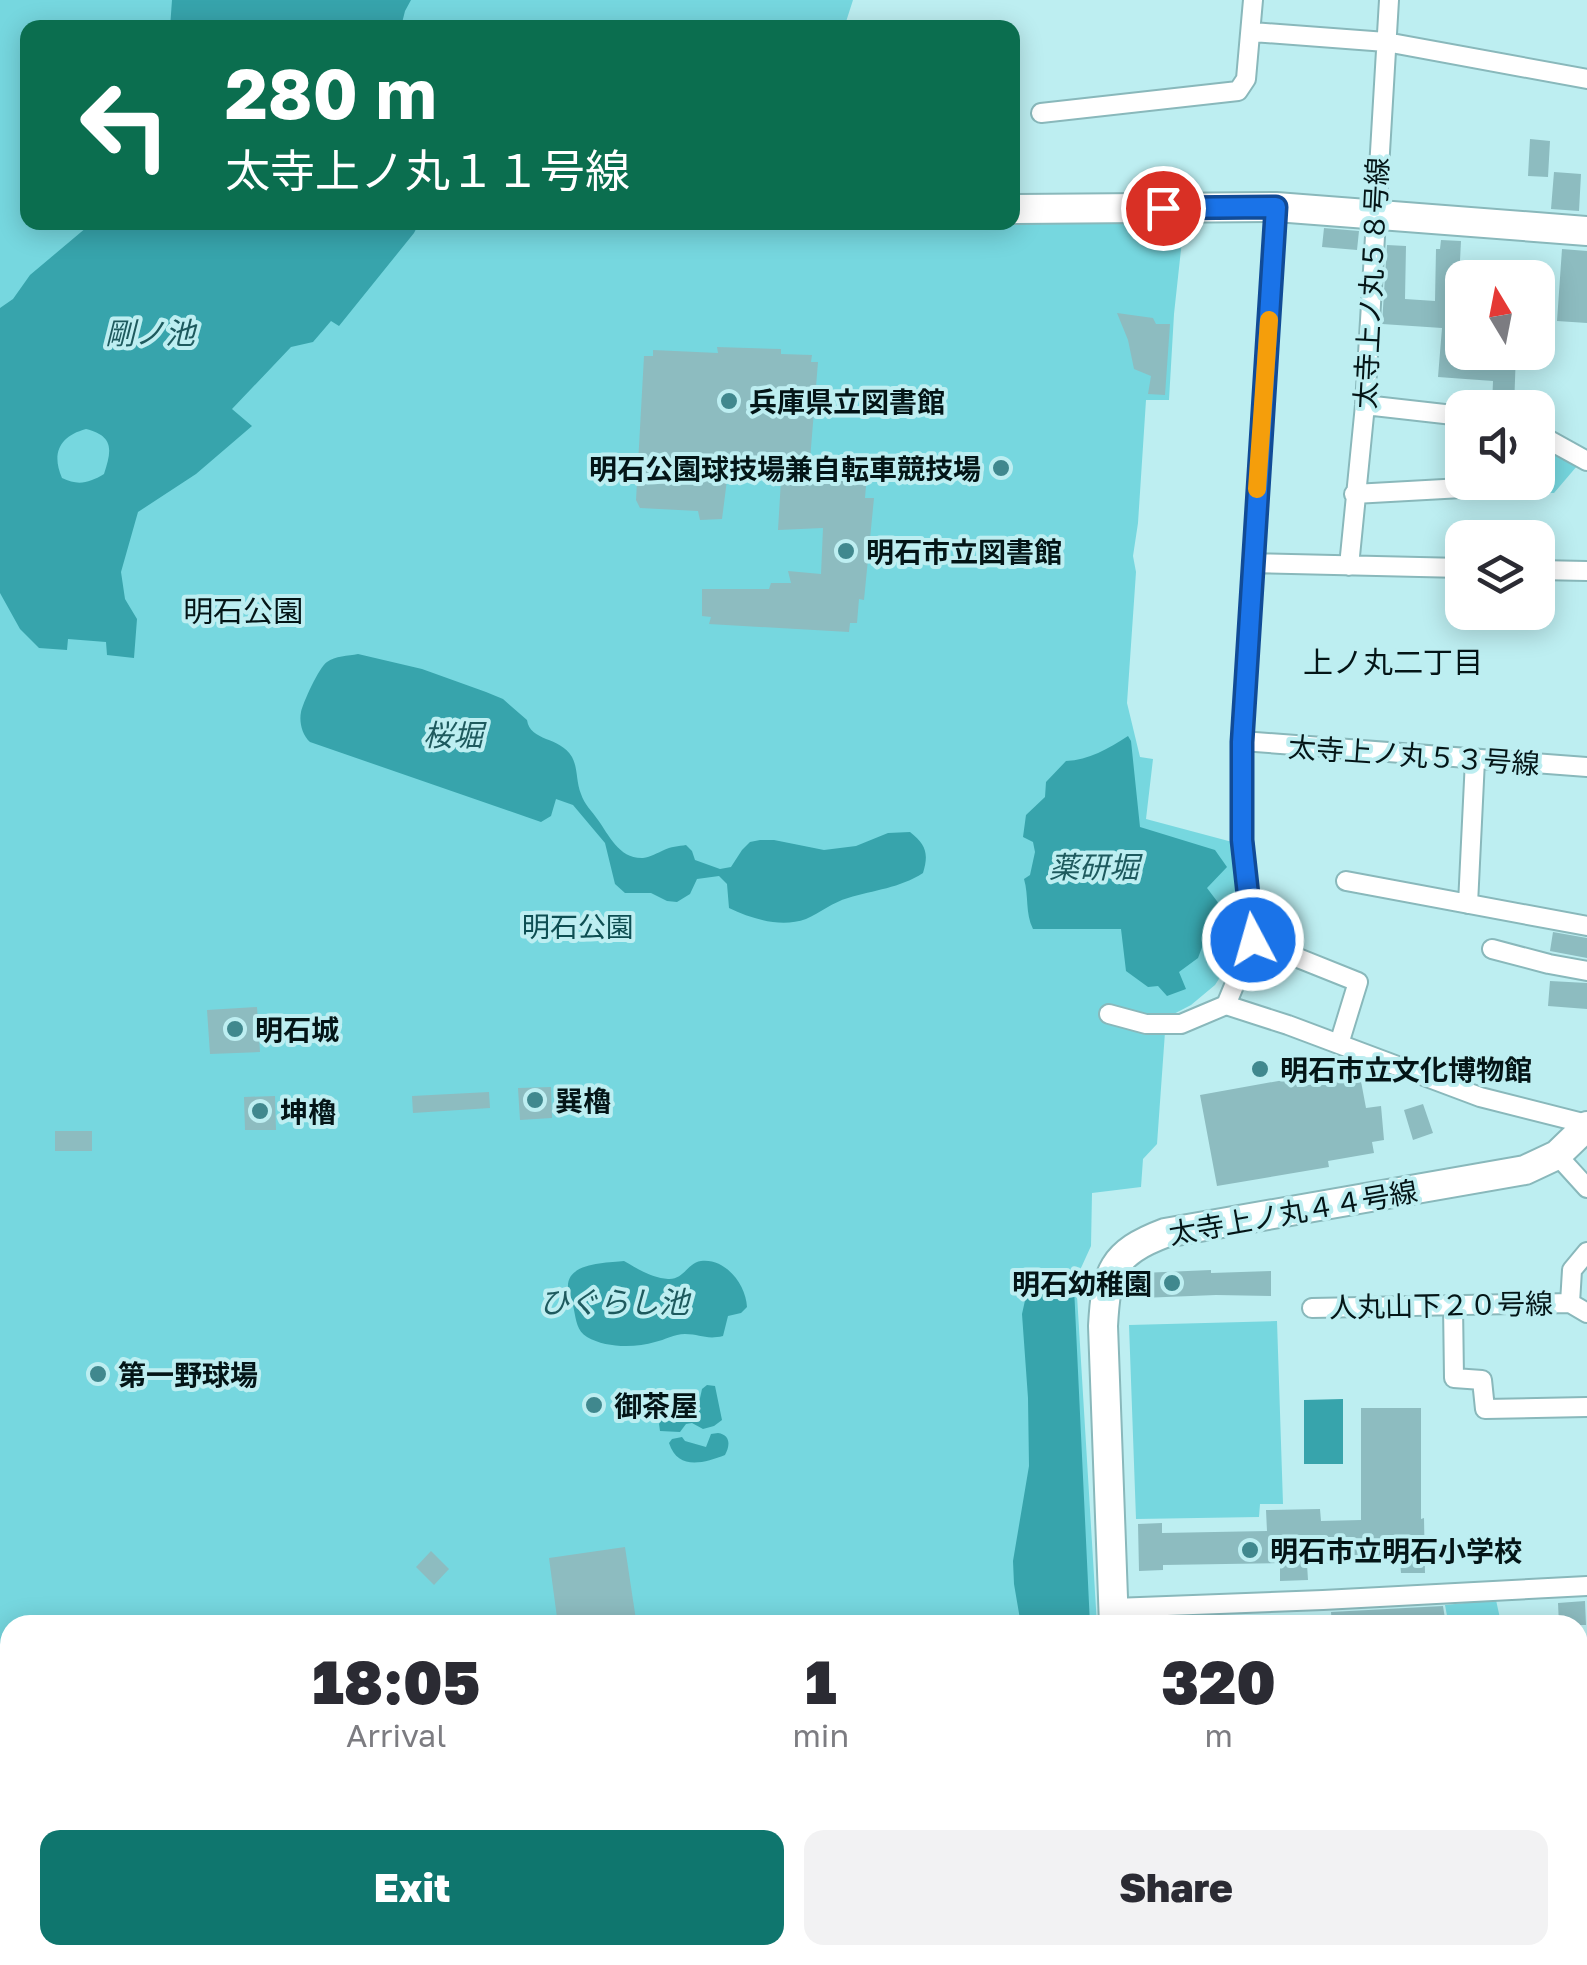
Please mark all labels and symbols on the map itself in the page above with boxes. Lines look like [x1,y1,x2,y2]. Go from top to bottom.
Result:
street label: 太寺上ノ丸５８号線 [1348,156,1394,410]
pin [1121,166,1206,251]
north arrow [1445,260,1555,370]
water label: 剛ノ池 [105,315,198,351]
place label: 兵庫県立図書館 [749,385,945,418]
marker: 兵庫県立図書館 [718,390,740,412]
place label: 明石公園球技場兼自転車競技場 [589,452,981,485]
marker: 明石公園球技場兼自転車競技場 [990,457,1012,479]
place label: 明石市立図書館 [866,535,1062,568]
marker: 明石市立図書館 [835,540,857,562]
district label: 明石公園 [183,593,303,629]
district label: 上ノ丸二丁目 [1303,644,1483,680]
water label: 桜堀 [423,717,487,753]
street label: 太寺上ノ丸５３号線 [1287,730,1541,780]
water label: 薬研堀 [1049,849,1143,885]
position arrow [1201,888,1305,992]
park label: 明石公園 [522,910,634,943]
place label: 明石城 [255,1013,339,1046]
marker: 明石城 [224,1018,246,1040]
place label: 明石市立文化博物館 [1280,1053,1532,1086]
marker: 明石市立文化博物館 [1249,1058,1271,1080]
place label: 巽櫓 [555,1084,611,1117]
marker: 巽櫓 [524,1089,546,1111]
place label: 坤櫓 [280,1095,336,1128]
marker: 坤櫓 [249,1100,271,1122]
street label: 太寺上ノ丸４４号線 [1166,1174,1420,1250]
place label: 明石幼稚園 [1012,1267,1152,1300]
marker: 明石幼稚園 [1161,1272,1183,1294]
water label: ひぐらし池 [539,1284,692,1320]
street label: 人丸山下２０号線 [1329,1287,1553,1323]
place label: 第一野球場 [118,1358,258,1391]
marker: 第一野球場 [87,1363,109,1385]
place label: 御茶屋 [614,1389,698,1422]
marker: 御茶屋 [583,1394,605,1416]
place label: 明石市立明石小学校 [1270,1534,1522,1567]
marker: 明石市立明石小学校 [1239,1539,1261,1561]

